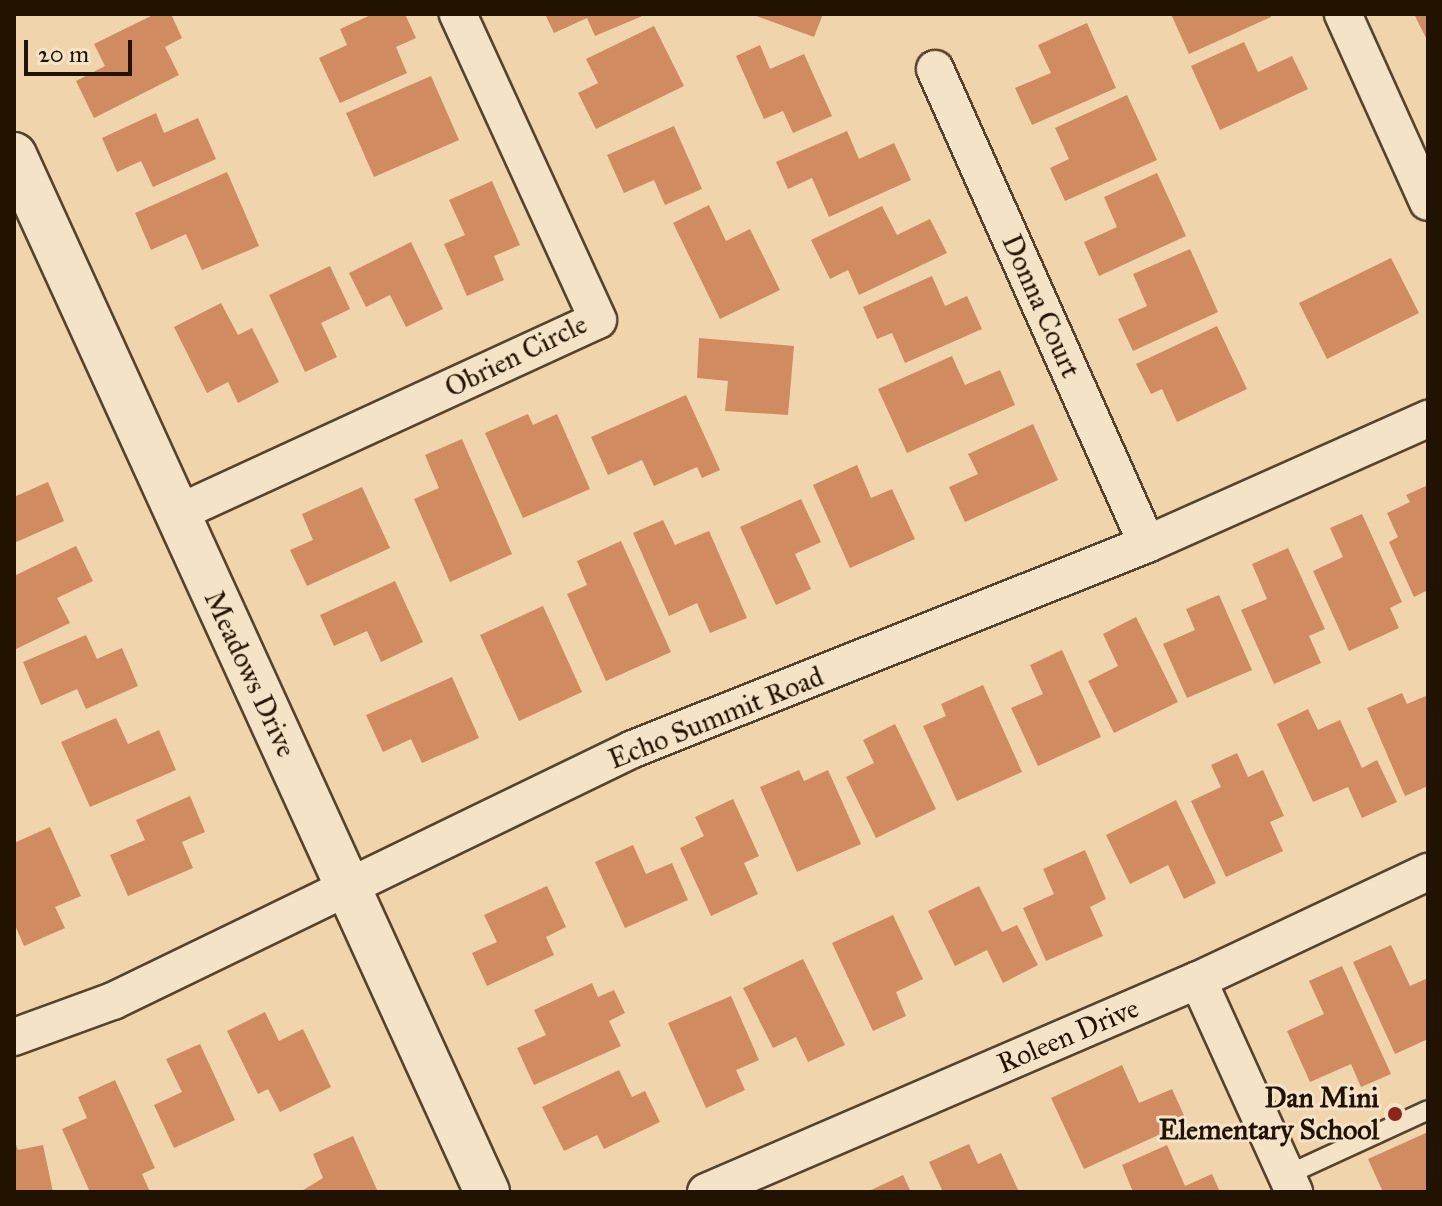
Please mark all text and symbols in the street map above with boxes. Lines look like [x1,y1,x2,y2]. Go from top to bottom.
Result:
scale bar [28,24,136,74]
text: 20 m [38,39,89,69]
street label: Donna Court [994,229,1088,383]
street label: Obrien Circle [439,307,593,405]
street label: Meadows Drive [197,585,303,763]
street label: Echo Summit Road [604,660,828,776]
street label: Roleen Drive [992,991,1144,1081]
place label: Dan Mini Elementary School [1159,1081,1379,1147]
marker: Dan Mini Elementary School [1386,1105,1404,1123]

